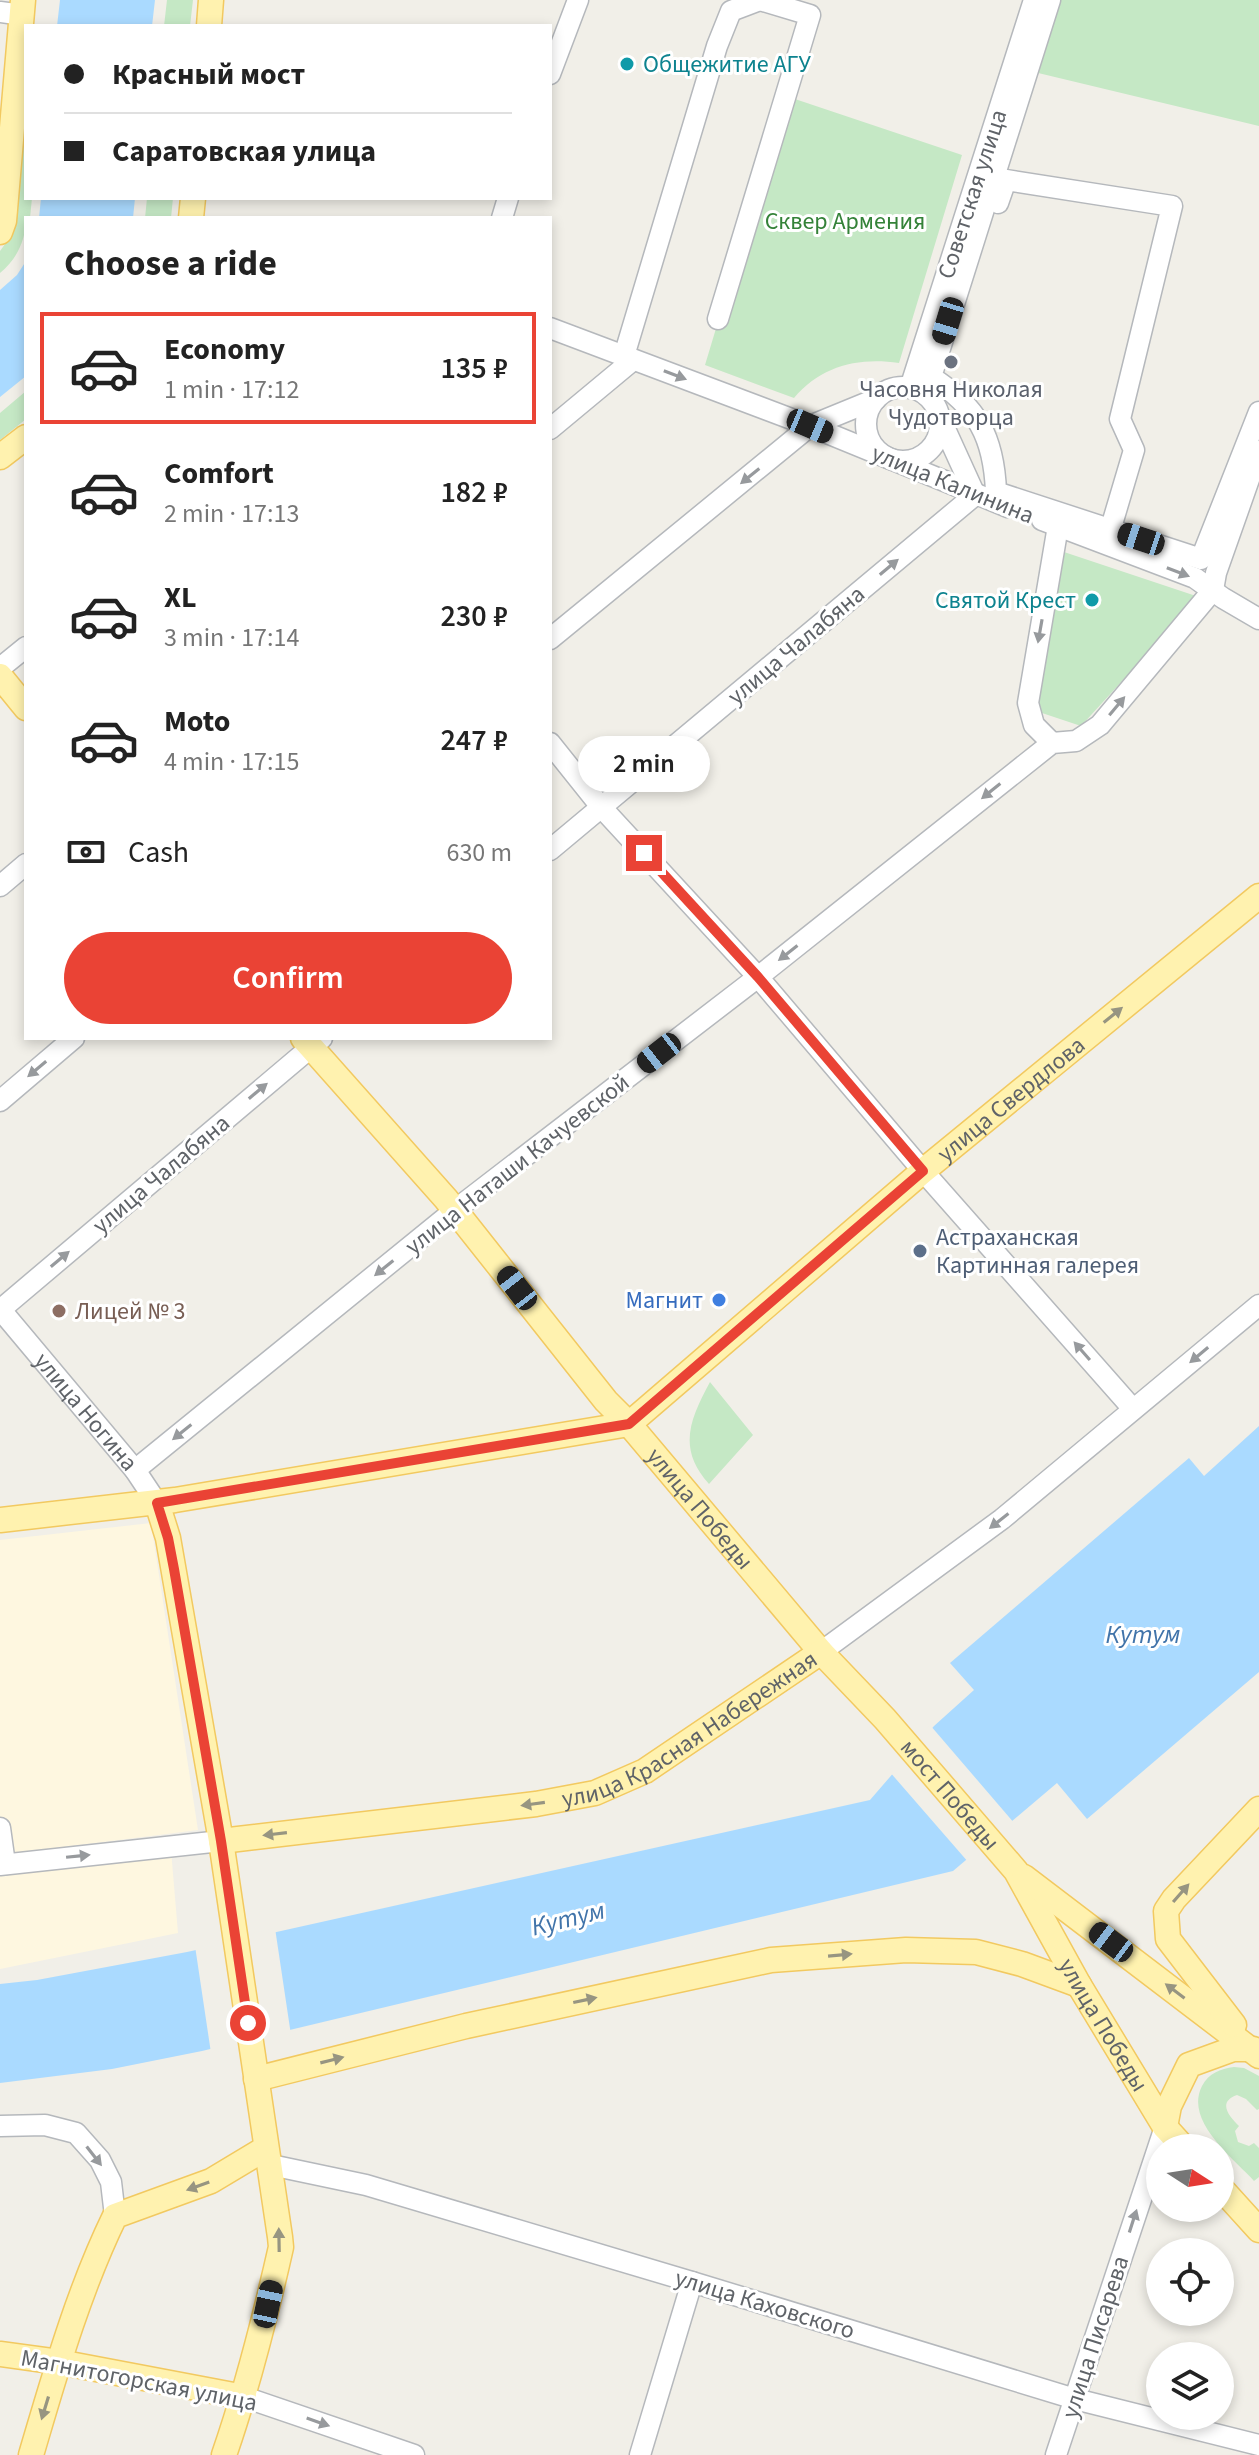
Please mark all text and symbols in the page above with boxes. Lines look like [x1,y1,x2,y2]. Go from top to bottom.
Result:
place label: Общежитие АГУ [643,47,811,82]
text: Красный мост [112,53,305,96]
marker: Общежитие АГУ [618,55,636,73]
street label: Советская улица [929,105,1016,283]
text: Саратовская улица [112,130,376,173]
park label: Сквер Армения [765,204,925,239]
text: Choose a ride [64,238,277,289]
car [930,295,966,347]
text: Economy [164,328,285,371]
icon: car [68,332,140,404]
text: 135 ₽ [440,347,508,390]
marker: Часовня Николая Чудотворца [942,353,960,371]
one-way arrow [663,370,687,382]
text: 1 min · 17:12 [164,371,299,408]
place label: Часовня Николая Чудотворца [859,372,1043,435]
car [783,406,837,446]
street label: улица Калинина [866,436,1039,533]
text: Comfort [164,452,274,495]
icon: car [68,456,140,528]
one-way arrow [740,467,760,483]
text: 182 ₽ [440,471,508,514]
text: 2 min · 17:13 [164,495,299,532]
car [1114,520,1168,558]
one-way arrow [879,559,899,576]
one-way arrow [1166,566,1190,579]
text: XL [164,576,197,619]
street label: улица Чалабяна [720,577,873,713]
icon: car [68,580,140,652]
place label: Святой Крест [935,583,1076,618]
marker: Святой Крест [1083,591,1101,609]
text: 230 ₽ [440,595,508,638]
one-way arrow [1033,618,1045,643]
text: 3 min · 17:14 [164,619,299,656]
one-way arrow [1108,695,1125,716]
text: Moto [164,700,230,743]
icon: car [68,704,140,776]
text: 247 ₽ [440,719,508,762]
callout: 2 min [578,737,710,793]
text: 4 min · 17:15 [164,743,299,780]
text: 2 min [613,745,675,782]
one-way arrow [981,782,1001,799]
icon: cash [64,830,108,874]
text: Cash [128,831,189,874]
text: 630 m [446,834,512,871]
route end [626,835,662,871]
button: Confirm [64,932,512,1024]
one-way arrow [778,944,798,961]
one-way arrow [1103,1007,1123,1024]
street label: улица Свердлова [930,1028,1093,1171]
car [633,1029,685,1077]
one-way arrow [27,1060,47,1077]
street label: улица Наташи Качуевской [398,1065,637,1263]
one-way arrow [248,1083,268,1100]
street label: улица Чалабяна [85,1106,238,1242]
place label: Астраханская Картинная галерея [936,1220,1139,1283]
marker: Астраханская Картинная галерея [911,1242,929,1260]
one-way arrow [49,1251,69,1268]
one-way arrow [374,1259,394,1276]
car [493,1262,541,1314]
place label: Магнит [626,1283,703,1318]
marker: Магнит [710,1291,728,1309]
place label: Лицей № 3 [75,1294,186,1329]
marker: Лицей № 3 [50,1302,68,1320]
one-way arrow [1073,1341,1091,1360]
street label: улица Ногина [26,1345,146,1479]
one-way arrow [1189,1346,1209,1363]
one-way arrow [172,1423,192,1439]
street label: улица Победы [638,1440,762,1578]
one-way arrow [989,1512,1009,1528]
water label: Кутум [1106,1616,1180,1653]
street label: улица Красная Набережная [559,1642,825,1817]
street label: мост Победы [892,1731,1008,1858]
one-way arrow [520,1798,545,1811]
one-way arrow [262,1828,287,1841]
one-way arrow [65,1850,90,1863]
one-way arrow [1172,1883,1189,1903]
water label: Кутум [527,1891,609,1945]
car [1085,1918,1137,1966]
one-way arrow [828,1948,853,1961]
street label: улица Победы [1050,1952,1157,2099]
one-way arrow [1165,1983,1186,1999]
one-way arrow [572,1993,597,2006]
route start [230,2005,266,2041]
one-way arrow [319,2053,344,2065]
north arrow [1146,2134,1234,2222]
map controls [1146,2134,1234,2430]
one-way arrow [86,2146,102,2166]
one-way arrow [185,2180,209,2193]
one-way arrow [1128,2209,1140,2233]
one-way arrow [273,2226,286,2252]
button: locate [1146,2238,1234,2326]
street label: улица Писарева [1053,2251,1138,2423]
street label: улица Каховского [671,2260,859,2348]
car [251,2278,285,2330]
street label: Магнитогорская улица [18,2340,260,2421]
button: layers [1146,2342,1234,2430]
one-way arrow [38,2397,51,2421]
one-way arrow [306,2417,330,2429]

